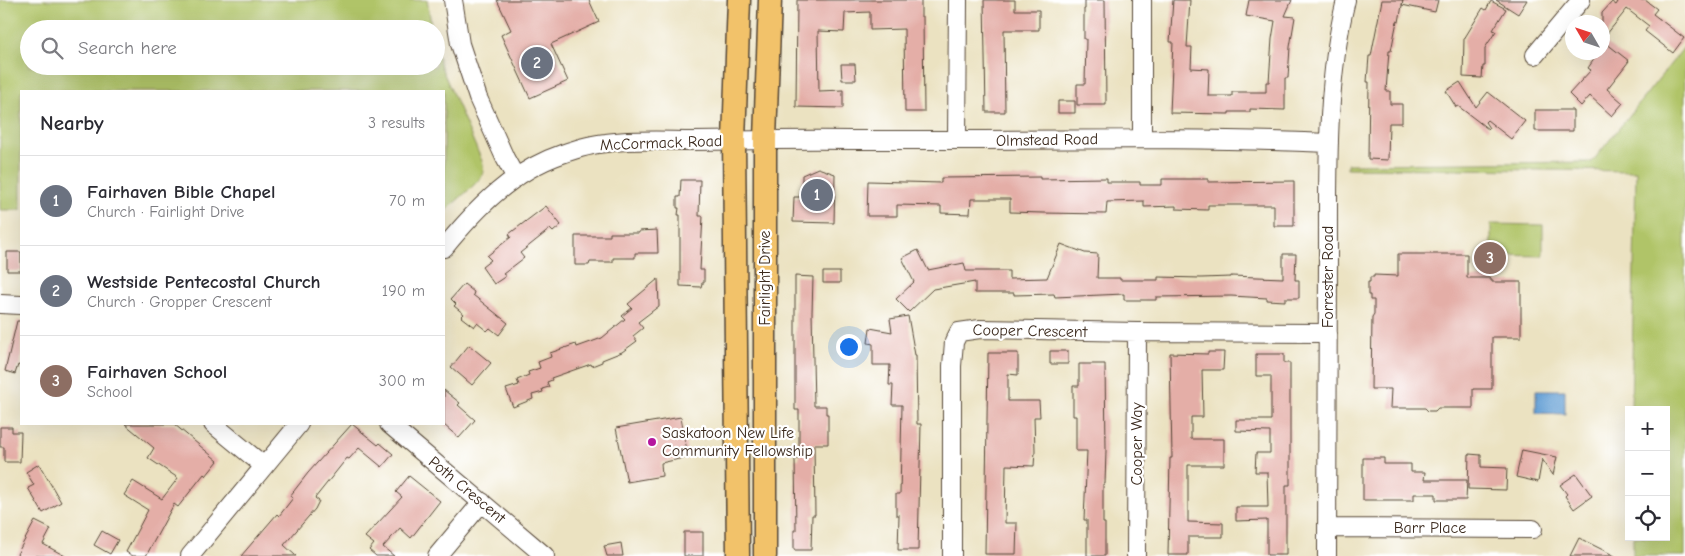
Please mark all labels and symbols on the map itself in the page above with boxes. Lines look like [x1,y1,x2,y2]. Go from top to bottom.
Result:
north arrow [1565,15,1610,60]
pin: 2 [521,44,553,82]
street label: Olmstead Road [996,130,1098,150]
street label: McCormack Road [599,132,723,154]
pin: 1 [801,176,833,214]
street label: Forrester Road [1319,226,1337,328]
street label: Fairlight Drive [756,230,774,326]
pin: 3 [1474,239,1506,277]
street label: Cooper Crescent [973,321,1088,341]
your location [836,334,862,360]
street label: Cooper Way [1128,402,1146,486]
place label: Saskatoon New Life Community Fellowship [662,424,813,460]
marker: Saskatoon New Life Community Fellowship [646,436,658,448]
street label: Poth Crescent [425,453,509,528]
street label: Barr Place [1394,519,1466,537]

